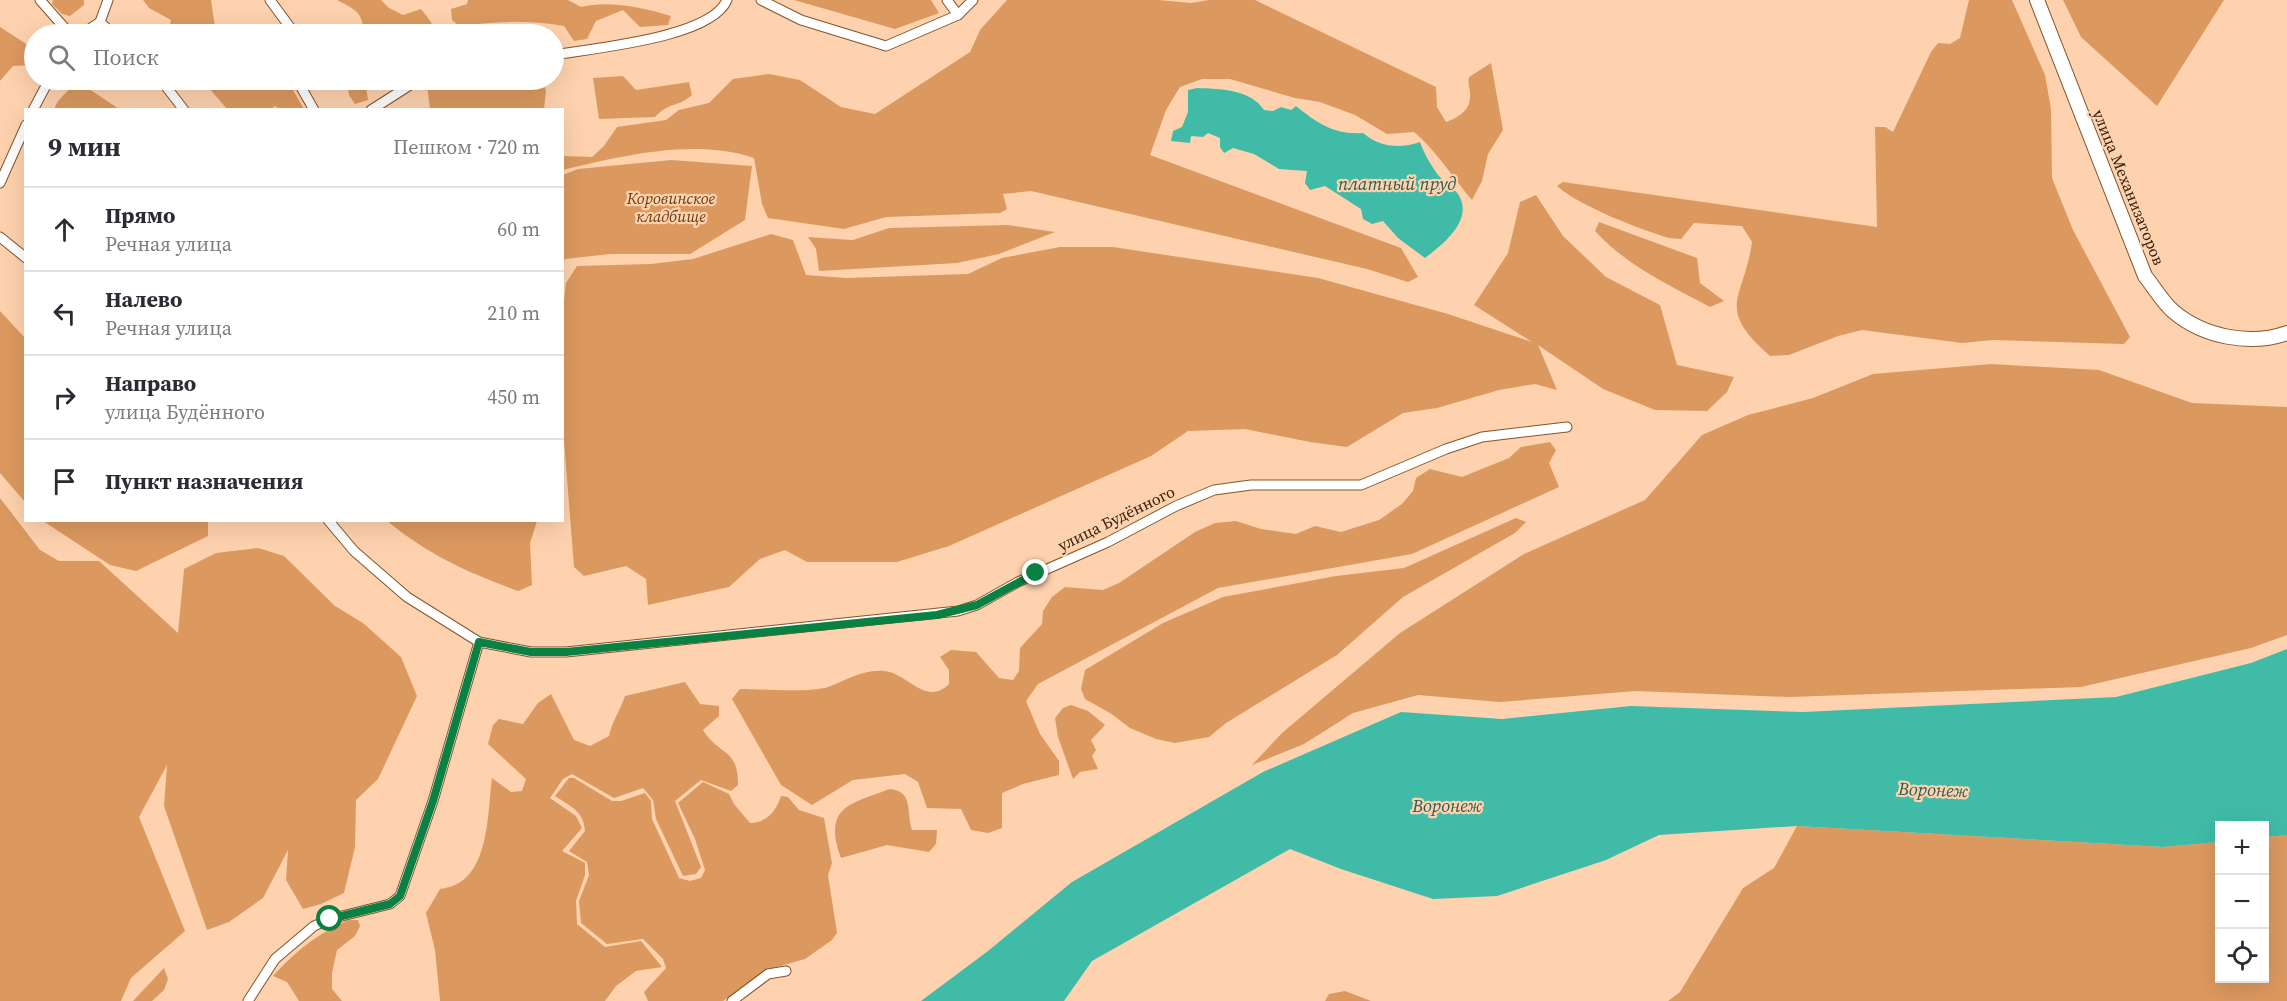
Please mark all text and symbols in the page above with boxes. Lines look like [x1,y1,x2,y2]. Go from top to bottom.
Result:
search box [24,24,564,90]
icon: search [45,41,78,74]
text: Поиск [93,42,159,72]
street label: улица Механизаторов [2088,106,2170,268]
text: 9 мин [48,129,121,165]
text: Пешком · 720 m [393,133,540,161]
water label: платный пруд [1338,171,1456,196]
park label: Коровинское кладбище [626,187,716,227]
text: Прямо [105,200,175,230]
icon: ahead [48,213,81,246]
text: 60 m [497,215,540,243]
text: Речная улица [105,230,232,258]
text: Налево [105,284,182,314]
icon: left [48,297,81,330]
text: 210 m [487,299,540,327]
text: Речная улица [105,314,232,342]
text: Направо [105,368,196,398]
icon: right [48,381,81,414]
text: 450 m [487,383,540,411]
text: улица Будённого [105,398,265,426]
icon: arrive [48,465,81,498]
text: Пункт назначения [105,466,303,496]
street label: улица Будённого [1054,480,1178,556]
route end [1022,559,1048,585]
water label: Воронеж [1897,776,1969,803]
water label: Воронеж [1411,793,1482,818]
map controls [2215,821,2269,983]
button: + [2215,821,2269,875]
button: − [2215,875,2269,929]
route start [316,905,342,931]
button: locate [2215,929,2269,983]

